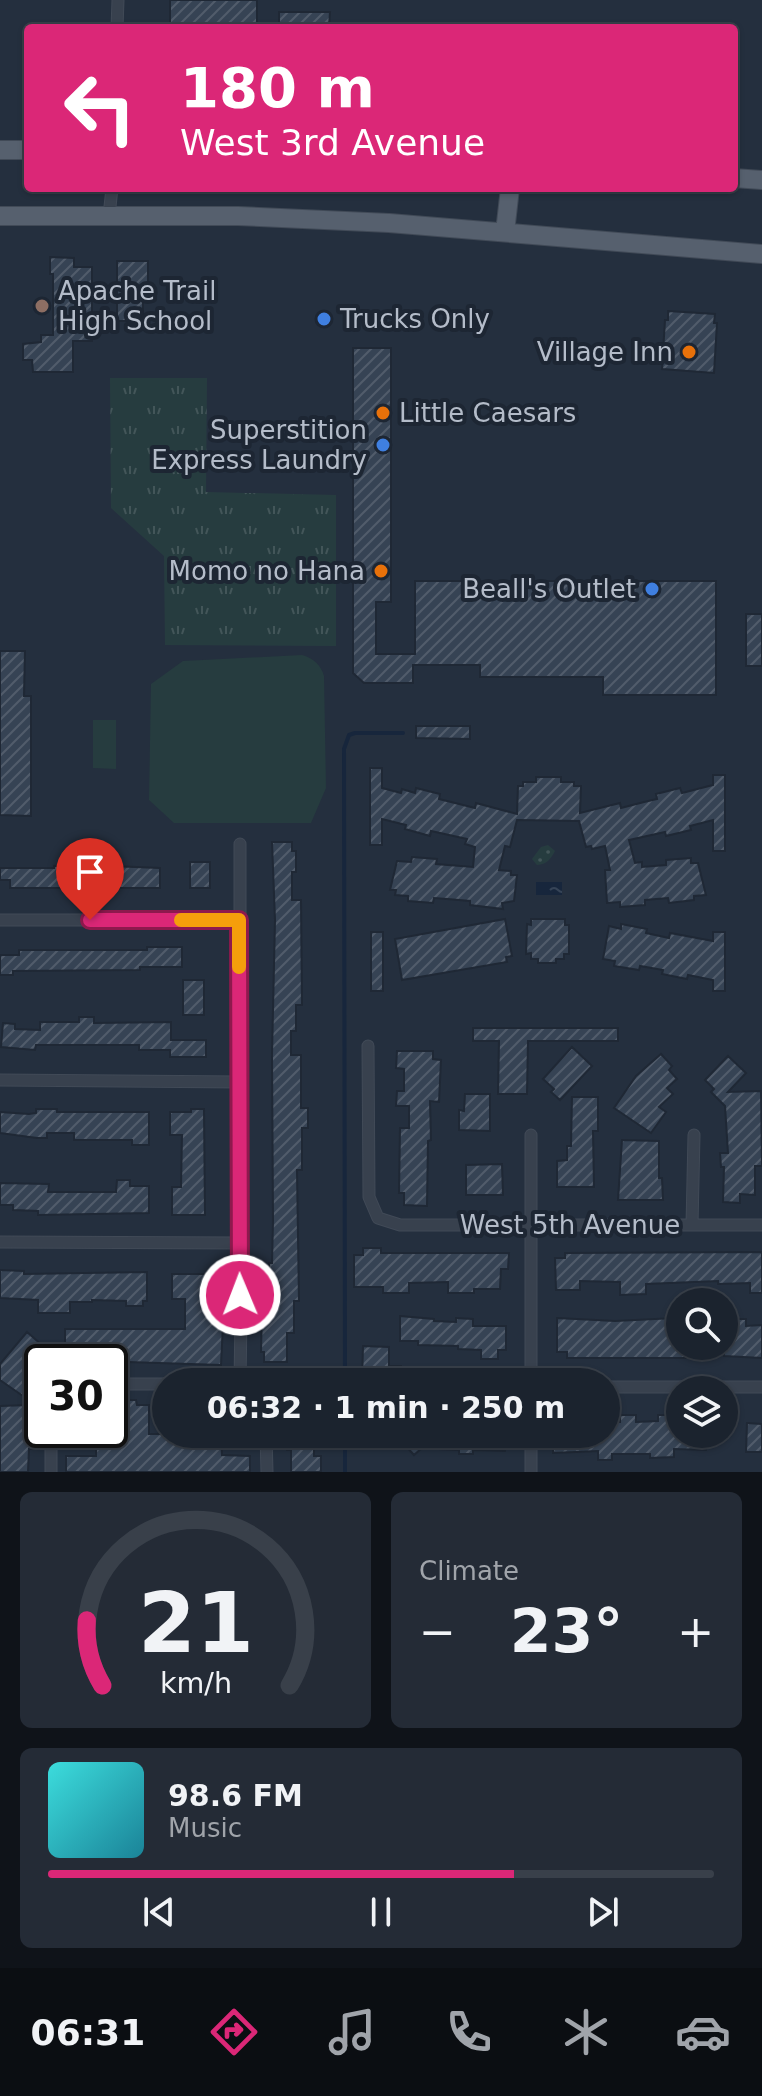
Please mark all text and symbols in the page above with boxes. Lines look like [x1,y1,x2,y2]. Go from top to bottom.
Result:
text: 180 m [180,55,375,120]
icon: left [48,56,152,160]
text: West 3rd Avenue [180,122,485,163]
place label: Apache Trail High School [58,276,216,336]
marker: Apache Trail High School [33,297,51,315]
place label: Trucks Only [339,304,490,334]
marker: Trucks Only [315,310,333,328]
place label: Village Inn [537,337,673,367]
marker: Village Inn [680,343,698,361]
place label: Little Caesars [399,398,576,428]
marker: Little Caesars [374,404,392,422]
place label: Superstition Express Laundry [151,415,367,475]
marker: Superstition Express Laundry [374,436,392,454]
place label: Momo no Hana [169,556,365,586]
marker: Momo no Hana [372,562,390,580]
place label: Beall's Outlet [462,574,636,604]
marker: Beall's Outlet [643,580,661,598]
pin [56,838,124,920]
icon: arrive [68,850,112,894]
street label: West 5th Avenue [460,1210,680,1240]
position arrow [198,1253,282,1337]
map controls [666,1288,738,1448]
button: search [666,1288,738,1360]
speed limit sign: 30 [24,1344,128,1448]
button: layers [666,1376,738,1448]
text: 06:32 · 1 min · 250 m [207,1390,565,1425]
text: Climate [419,1556,519,1586]
text: 21 [138,1575,253,1672]
text: 23° [510,1596,623,1666]
text: − [419,1606,456,1657]
text: + [677,1606,714,1657]
text: km/h [159,1666,232,1700]
text: 98.6 FM [168,1778,303,1813]
text: Music [168,1813,242,1843]
icon: previous [137,1890,181,1934]
icon: pause [359,1890,403,1934]
icon: next [581,1890,625,1934]
icon: directions [206,2004,262,2060]
icon: music [324,2004,380,2060]
icon: phone [441,2004,497,2060]
icon: climate [558,2004,614,2060]
icon: car [675,2004,731,2060]
text: 06:31 [31,2012,145,2053]

